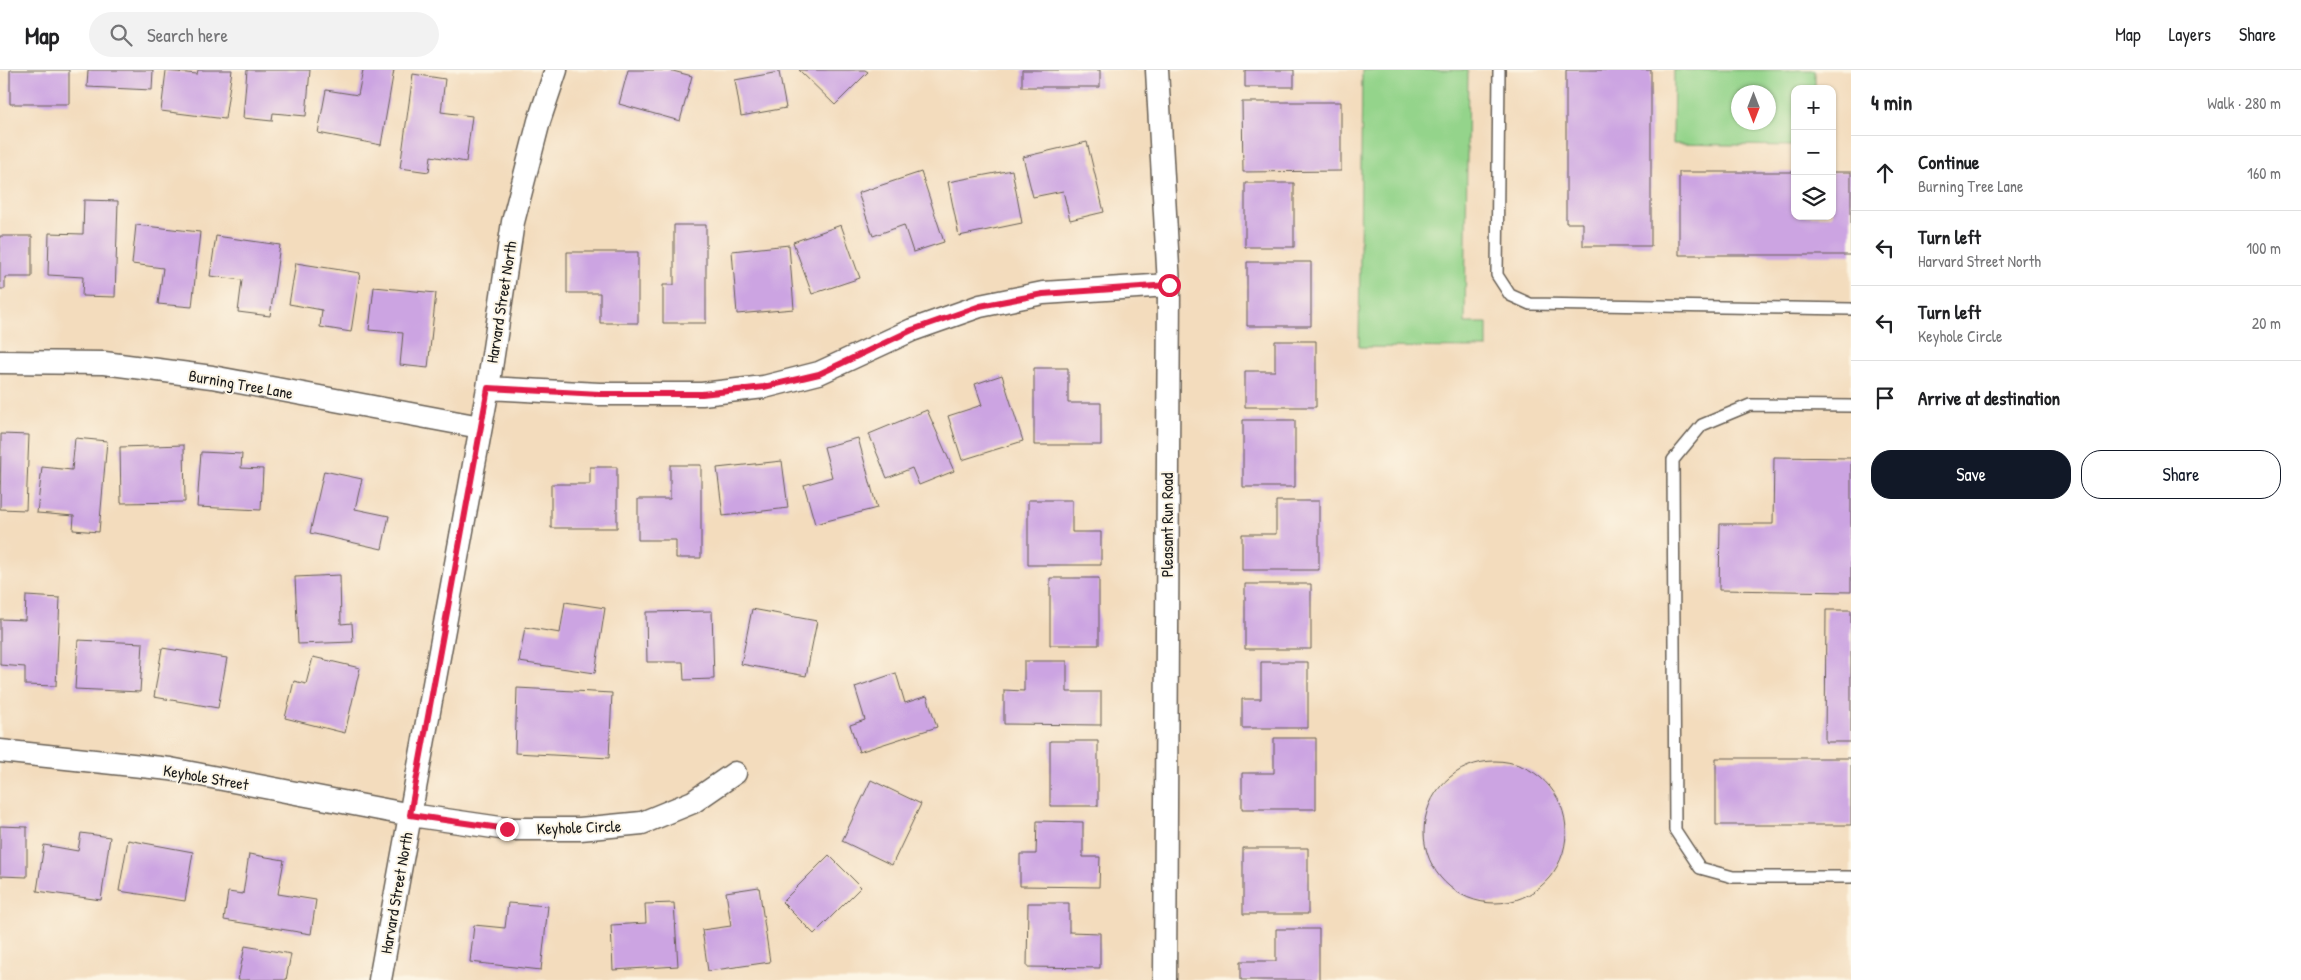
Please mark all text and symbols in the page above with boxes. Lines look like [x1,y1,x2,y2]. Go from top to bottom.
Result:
search box [89,12,439,57]
text: Map [25,19,59,51]
icon: search [107,21,135,49]
text: Search here [147,22,228,48]
text: Map [2115,22,2141,47]
text: Layers [2169,22,2211,47]
text: Share [2239,22,2276,47]
north arrow [1731,85,1776,130]
map controls [1791,85,1836,220]
button: + [1791,85,1836,130]
text: 4 min [1871,88,1912,117]
text: Walk · 280 m [2207,92,2281,114]
button: − [1791,130,1836,175]
text: Continue [1918,149,1979,175]
icon: ahead [1871,159,1899,187]
text: 160 m [2247,162,2281,184]
button: layers [1791,175,1836,220]
text: Burning Tree Lane [1918,175,2023,197]
text: Turn left [1918,224,1981,250]
icon: left [1871,234,1899,262]
text: 100 m [2246,237,2281,259]
street label: Harvard Street North [481,239,522,364]
text: Harvard Street North [1918,250,2041,272]
route start [1158,274,1181,297]
text: Turn left [1918,299,1981,325]
icon: left [1871,309,1899,337]
text: 20 m [2252,312,2281,334]
text: Keyhole Circle [1918,325,2002,347]
street label: Burning Tree Lane [187,364,295,404]
icon: arrive [1871,384,1899,412]
text: Arrive at destination [1918,385,2060,411]
button: Save [1871,450,2071,499]
button: Share [2081,450,2281,499]
street label: Pleasant Run Road [1156,473,1178,577]
street label: Keyhole Street [162,759,251,795]
street label: Keyhole Circle [536,815,622,839]
route end [496,818,519,841]
street label: Harvard Street North [374,830,418,955]

